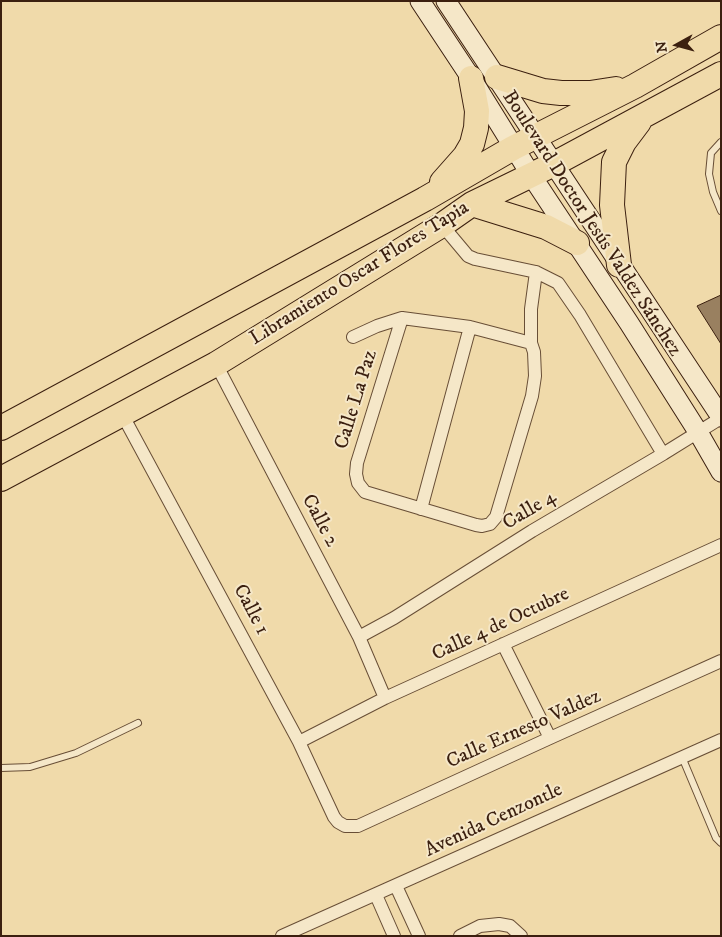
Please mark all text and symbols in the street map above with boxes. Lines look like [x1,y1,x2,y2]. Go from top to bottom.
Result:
north arrow [652,20,702,70]
text: N [652,40,672,54]
street label: Boulevard Doctor Jesús Valdez Sánchez [496,87,686,361]
street label: Libramiento Oscar Flores Tapia [246,197,474,351]
street label: Calle La Paz [331,348,383,452]
street label: Calle 4 [499,486,561,536]
street label: Calle 2 [295,491,343,551]
street label: Calle 1 [227,581,273,639]
street label: Calle 4 de Octubre [429,583,573,667]
street label: Calle Ernesto Valdez [443,685,605,775]
street label: Avenida Cenzontle [421,779,567,863]

